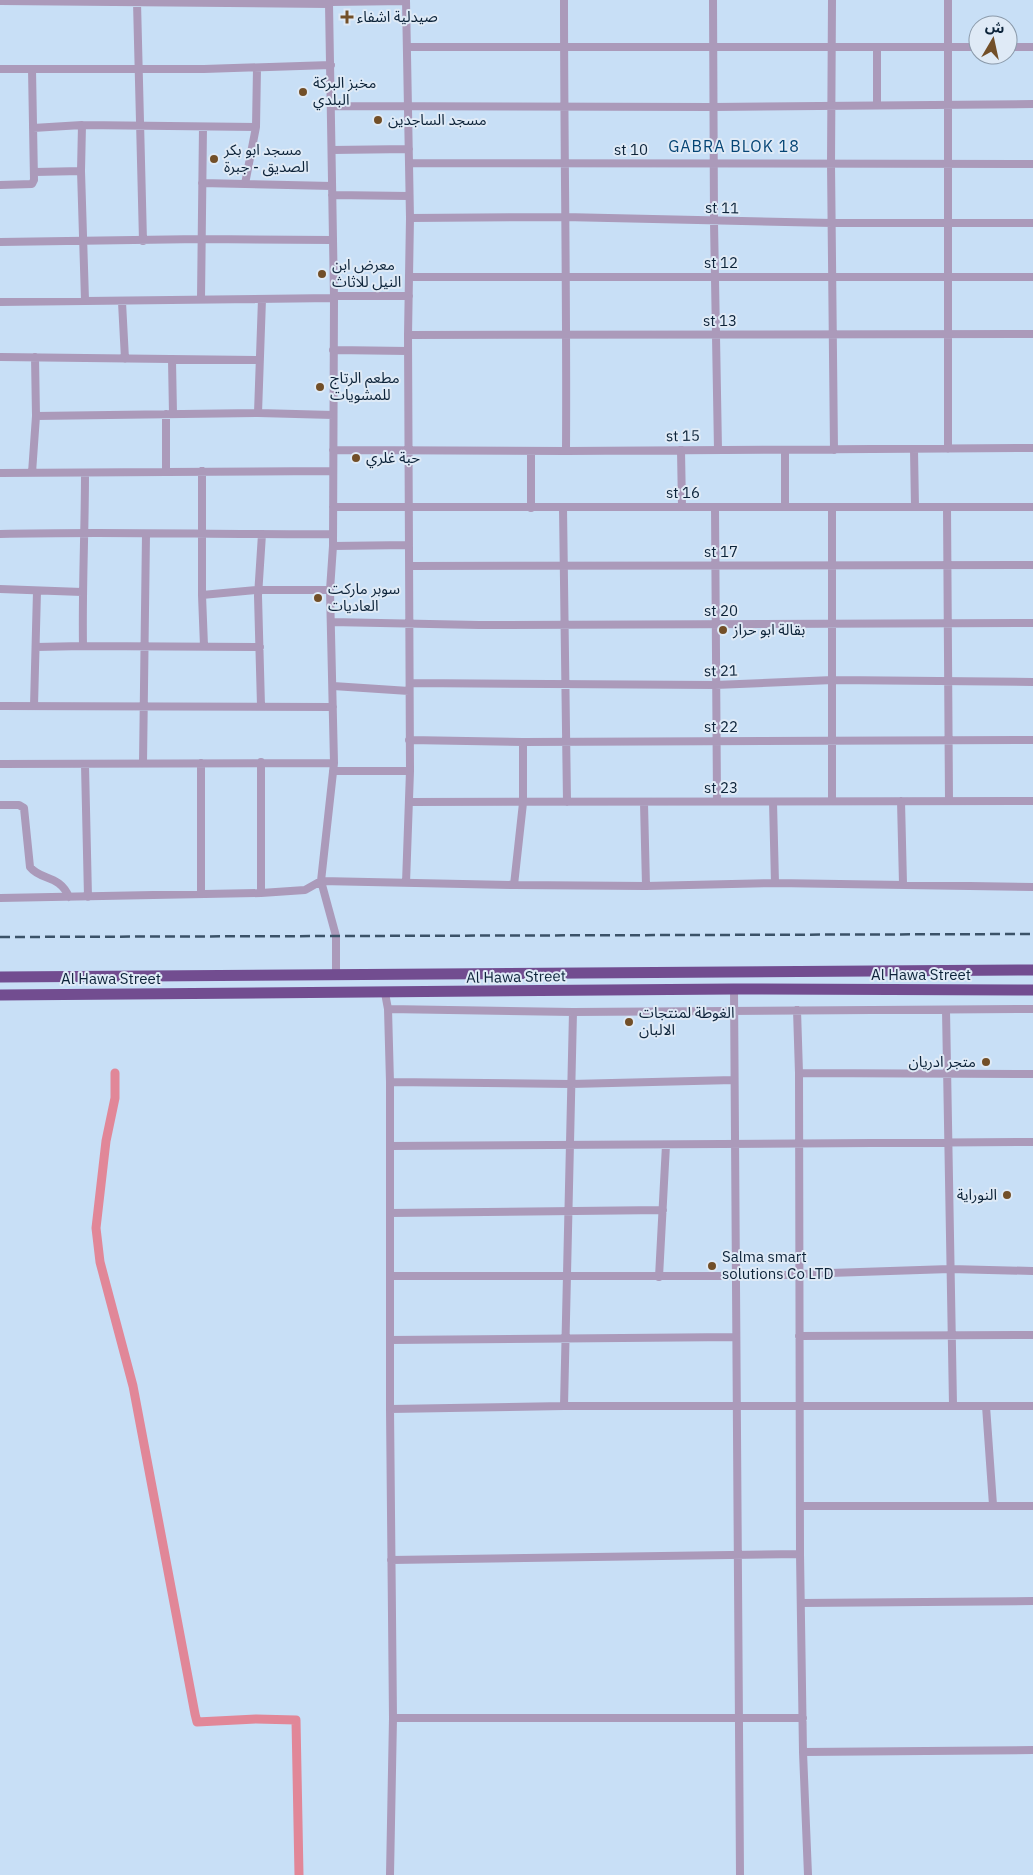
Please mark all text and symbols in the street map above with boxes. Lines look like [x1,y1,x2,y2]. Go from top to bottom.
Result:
place label: صيدلية اشفاء [357,7,438,26]
marker: صيدلية اشفاء [341,11,353,23]
north arrow [968,15,1018,65]
text: ش [984,17,1006,38]
place label: مخبز البركة البلدي [313,73,376,111]
marker: مخبز البركة البلدي [297,86,309,98]
place label: مسجد الساجدين [388,110,487,129]
marker: مسجد الساجدين [372,114,384,126]
district label: GABRA BLOK 18 [668,136,800,156]
place label: مسجد ابو بكر الصديق - جبرة [223,140,309,177]
street label: st 10 [614,140,648,159]
marker: مسجد ابو بكر الصديق - جبرة [208,153,220,165]
street label: st 11 [705,198,739,217]
street label: st 12 [704,253,738,272]
place label: معرض ابن النيل للاثاث [332,255,401,291]
marker: معرض ابن النيل للاثاث [316,268,328,280]
street label: st 13 [703,311,737,330]
place label: مطعم الرتاج للمشويات [330,368,400,404]
marker: مطعم الرتاج للمشويات [314,381,326,393]
street label: st 15 [666,426,700,445]
place label: حبة غلري [366,448,420,469]
marker: حبة غلري [350,452,362,464]
street label: st 16 [666,483,700,502]
street label: st 17 [704,542,738,561]
place label: سوبر ماركت العاديات [328,579,400,615]
marker: سوبر ماركت العاديات [312,592,324,604]
street label: st 20 [704,601,738,620]
place label: بقالة ابو حراز [732,620,805,639]
marker: بقالة ابو حراز [717,624,729,636]
street label: st 21 [704,661,738,680]
street label: st 22 [704,717,738,736]
street label: st 23 [704,778,738,797]
street label: Al Hawa Street [871,965,971,984]
street label: Al Hawa Street [466,966,566,987]
street label: Al Hawa Street [61,969,161,988]
place label: الغوطة لمنتجات الالبان [639,1003,734,1039]
marker: الغوطة لمنتجات الالبان [623,1016,635,1028]
place label: متجر ادريان [909,1052,976,1071]
marker: متجر ادريان [980,1056,992,1068]
place label: النوراية [957,1185,997,1204]
marker: النوراية [1001,1189,1013,1201]
place label: Salma smart solutions Co LTD [722,1247,833,1283]
marker: Salma smart solutions Co LTD [706,1260,718,1272]

